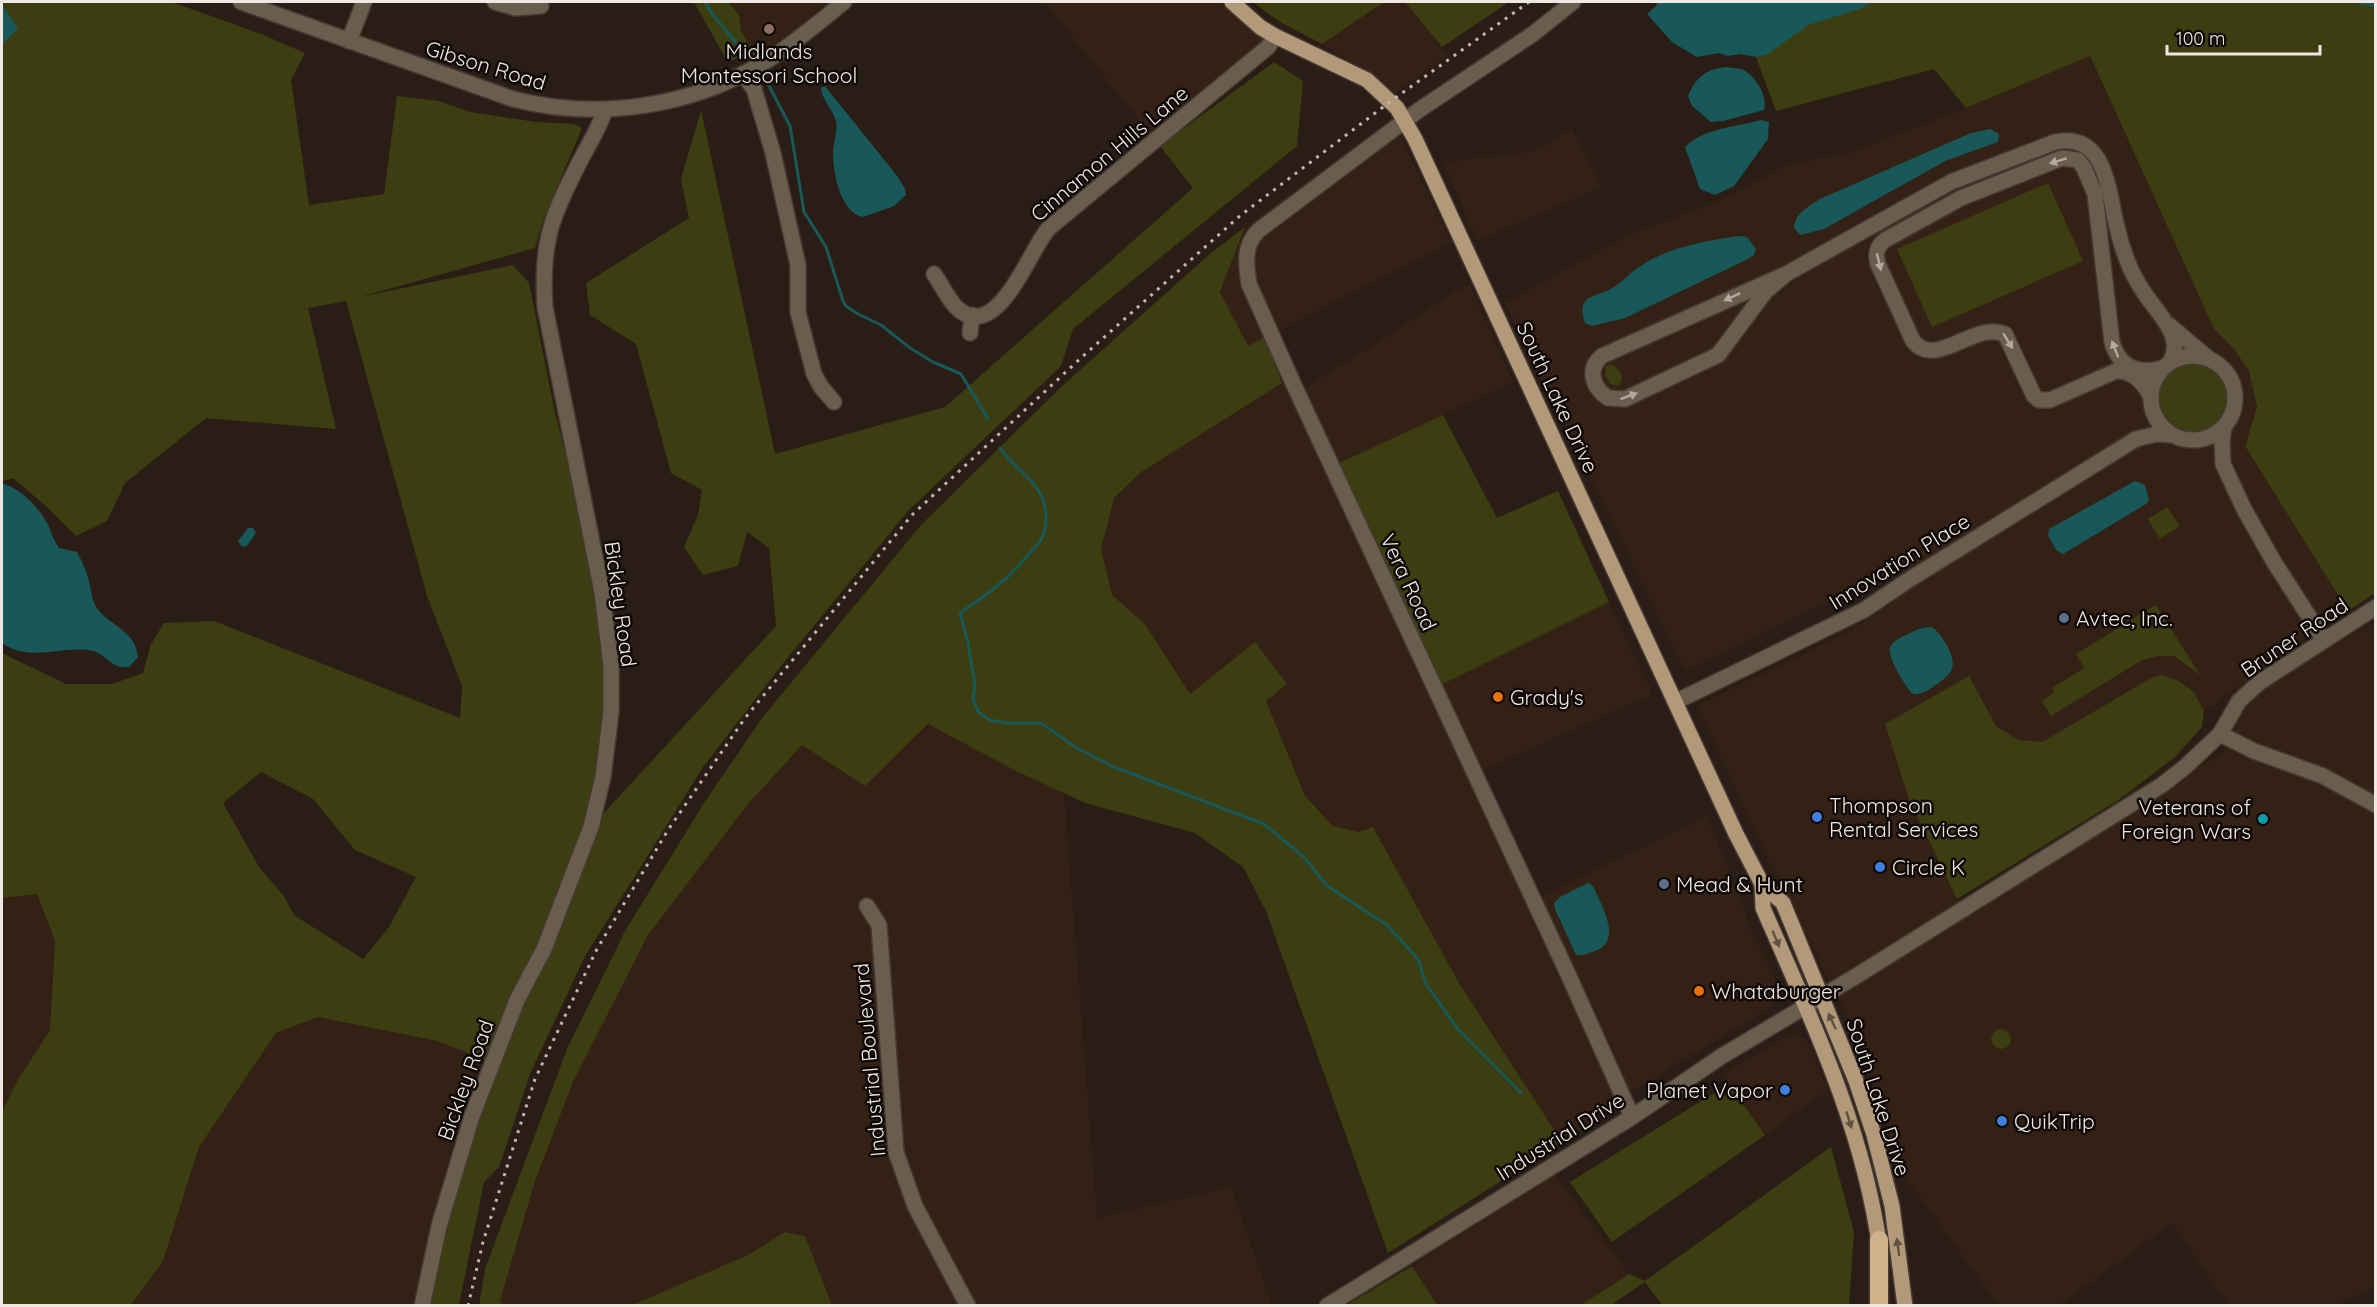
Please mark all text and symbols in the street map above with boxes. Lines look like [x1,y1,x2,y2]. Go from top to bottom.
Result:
scale bar [2167,18,2320,56]
marker: Midlands Montessori School [762,22,776,36]
text: 100 m [2176,27,2225,50]
street label: Gibson Road [423,34,549,96]
place label: Midlands Montessori School [681,38,857,88]
street label: Cinnamon Hills Lane [1025,80,1193,226]
one-way arrow [2049,157,2067,166]
one-way arrow [1875,253,1885,271]
one-way arrow [1724,292,1741,301]
street label: South Lake Drive [1512,317,1604,477]
one-way arrow [2003,333,2014,350]
one-way arrow [2110,340,2120,358]
one-way arrow [1620,391,1638,401]
street label: Innovation Place [1824,507,1974,615]
street label: Vera Road [1375,529,1443,635]
street label: Bickley Road [599,540,643,668]
street label: Bruner Road [2235,592,2353,682]
place label: Avtec, Inc. [2076,605,2173,631]
marker: Avtec, Inc. [2057,611,2071,625]
place label: Grady's [1510,684,1584,710]
marker: Grady's [1491,690,1505,704]
place label: Thompson Rental Services [1829,792,1978,842]
place label: Veterans of Foreign Wars [2121,794,2251,844]
marker: Thompson Rental Services [1810,810,1824,824]
marker: Veterans of Foreign Wars [2256,812,2270,826]
place label: Circle K [1892,854,1965,880]
marker: Circle K [1873,860,1887,874]
place label: Mead & Hunt [1676,871,1803,897]
marker: Mead & Hunt [1657,877,1671,891]
one-way arrow [1771,931,1781,949]
street label: Industrial Boulevard [848,962,890,1158]
place label: Whataburger [1711,978,1841,1004]
marker: Whataburger [1692,984,1706,998]
one-way arrow [1827,1011,1837,1029]
street label: South Lake Drive [1841,1015,1917,1179]
street label: Bickley Road [431,1016,499,1144]
place label: Planet Vapor [1646,1077,1773,1103]
marker: Planet Vapor [1778,1083,1792,1097]
street label: Industrial Drive [1491,1086,1629,1186]
place label: QuikTrip [2014,1108,2095,1134]
one-way arrow [1845,1111,1854,1129]
marker: QuikTrip [1995,1114,2009,1128]
one-way arrow [1893,1238,1902,1257]

